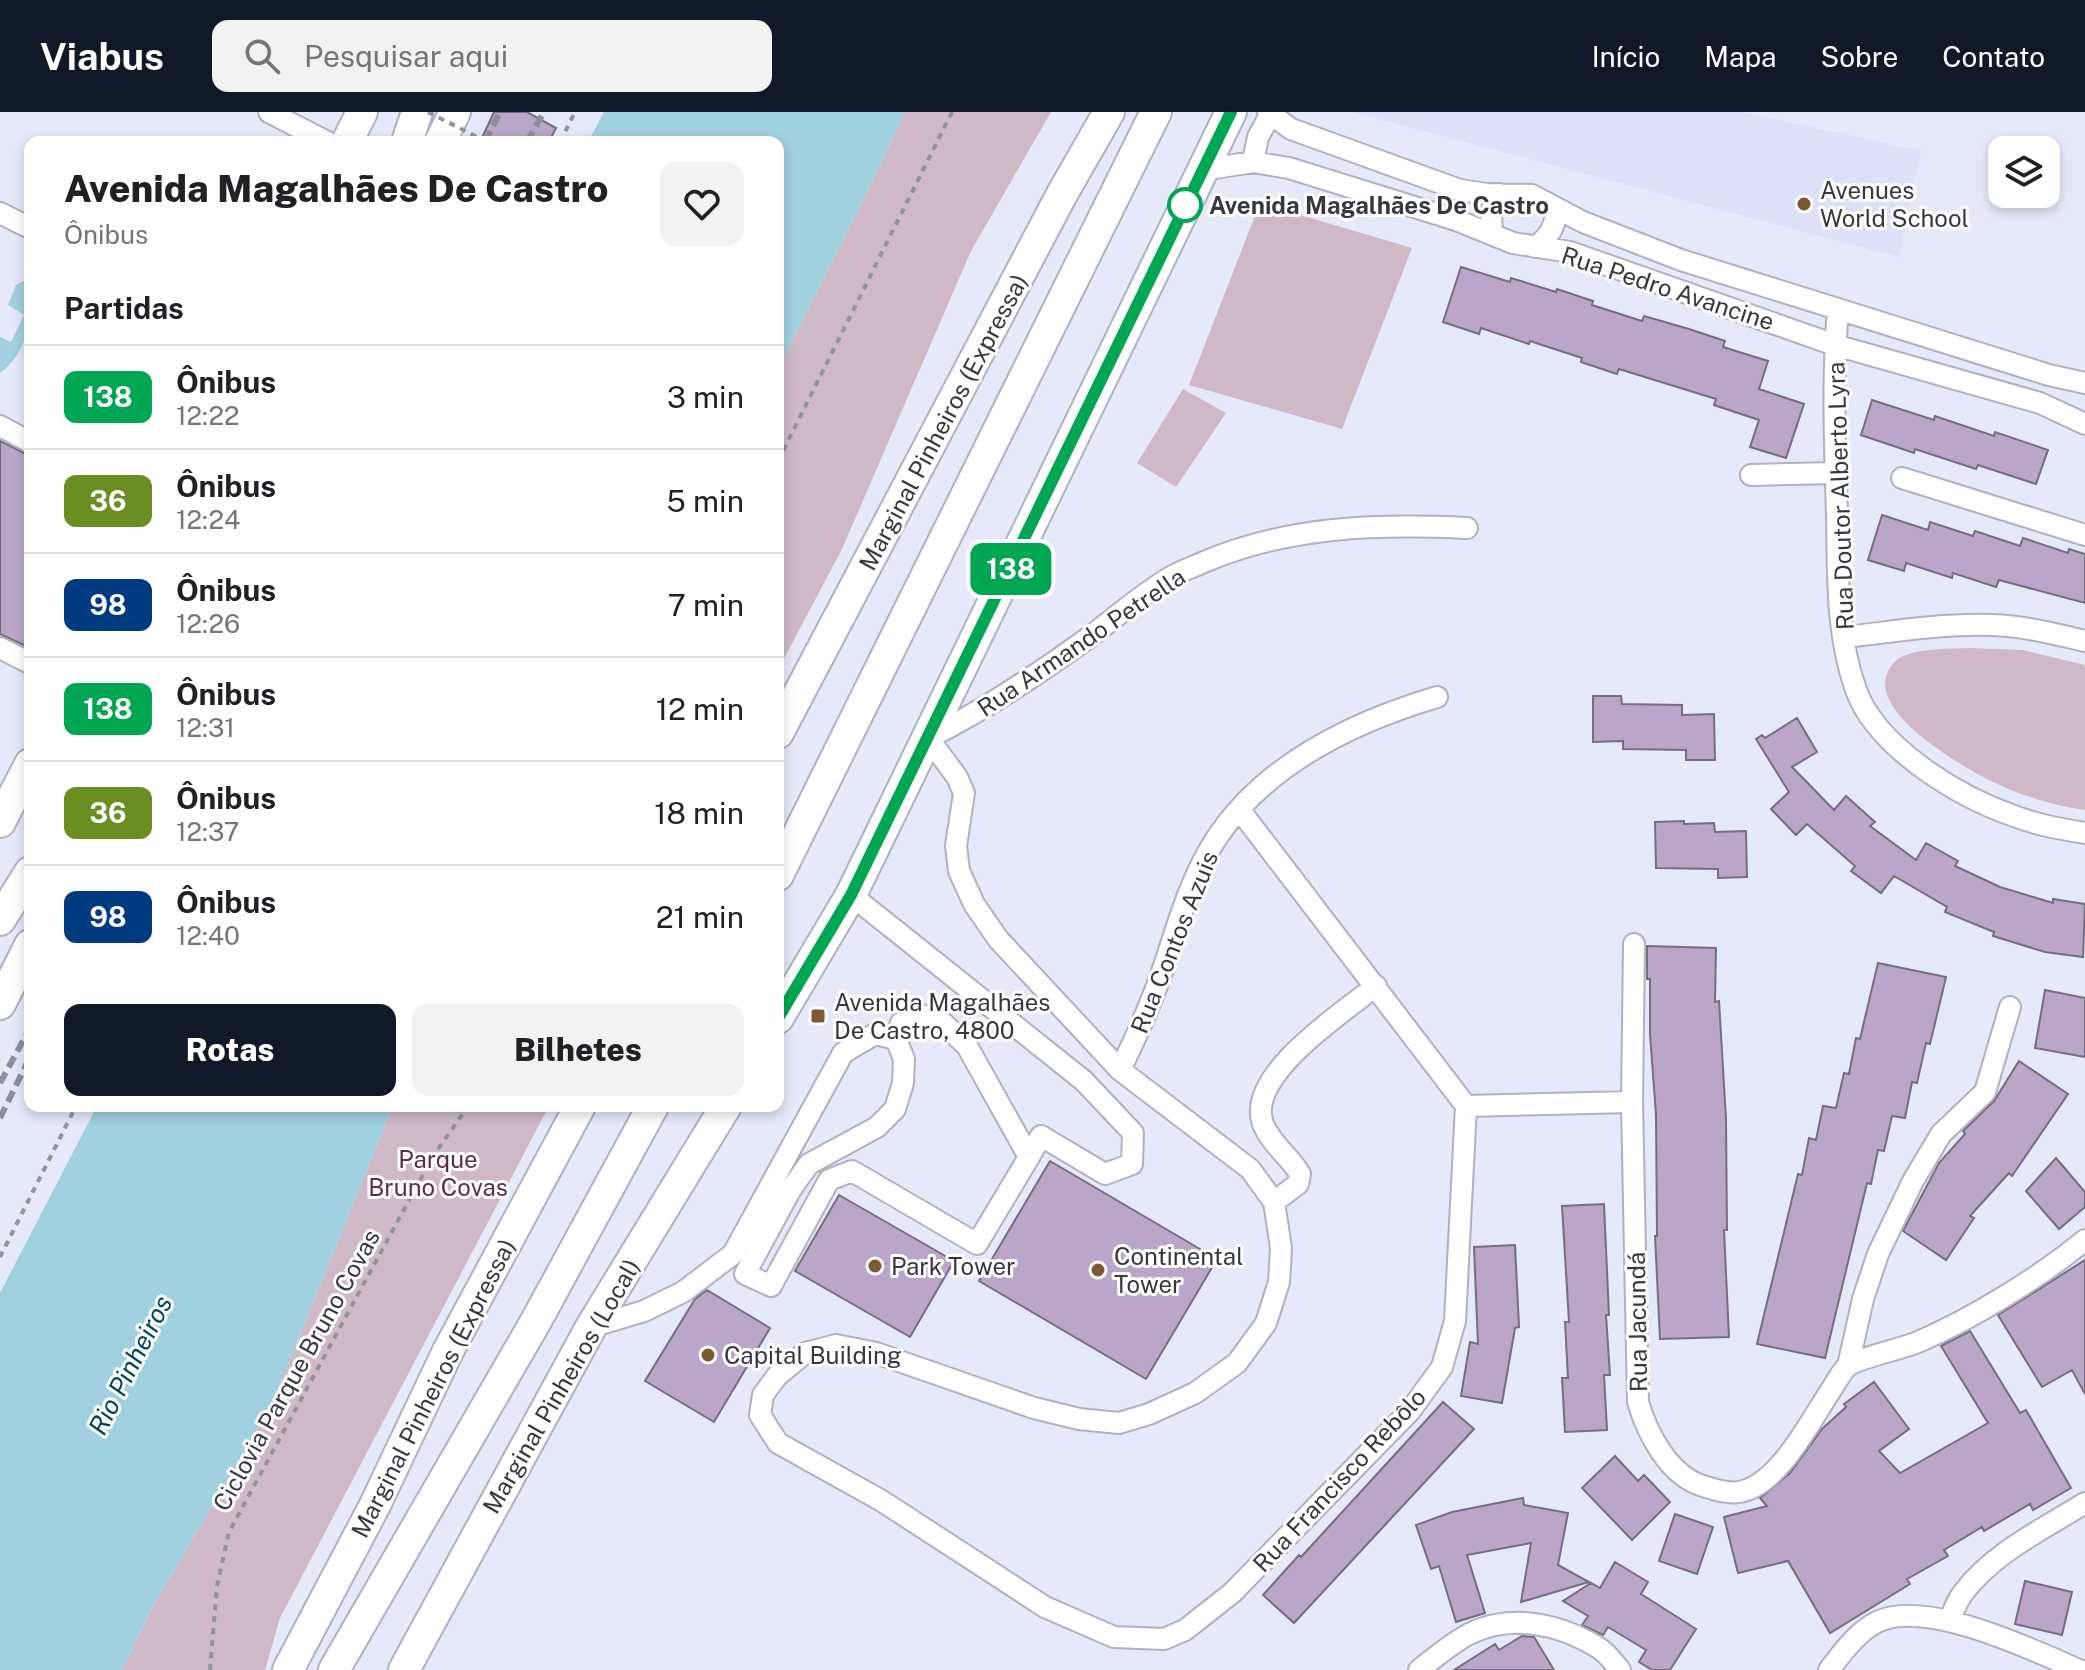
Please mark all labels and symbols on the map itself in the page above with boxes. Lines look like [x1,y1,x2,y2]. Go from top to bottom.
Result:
place label: Avenues World School [1820,176,1969,232]
marker: Avenida Magalhães De Castro [1168,188,1202,222]
place label: Avenida Magalhães De Castro [1209,191,1549,219]
marker: Avenues World School [1795,195,1813,213]
street label: Rua Pedro Avancine [1558,240,1778,336]
street label: Marginal Pinheiros (Expressa) [853,269,1033,575]
street label: Rua Doutor Alberto Lyra [1821,361,1859,631]
line badge: 138 [965,543,1057,595]
street label: Rua Armando Petrella [972,562,1190,722]
street label: Rua Contos Azuis [1125,847,1223,1037]
place label: Avenida Magalhães De Castro, 4800 [834,988,1050,1044]
marker: Avenida Magalhães De Castro, 4800 [809,1007,827,1025]
park label: Parque Bruno Covas [368,1145,508,1201]
street label: Ciclovia Parque Bruno Covas [207,1225,385,1515]
street label: Marginal Pinheiros (Expressa) [345,1234,521,1542]
place label: Continental Tower [1114,1242,1243,1298]
place label: Park Tower [891,1252,1015,1280]
street label: Rua Jacundá [1622,1252,1652,1392]
street label: Marginal Pinheiros (Local) [477,1254,645,1518]
marker: Park Tower [866,1257,884,1275]
marker: Continental Tower [1089,1261,1107,1279]
water label: Rio Pinheiros [82,1290,178,1440]
place label: Capital Building [724,1341,902,1369]
marker: Capital Building [699,1346,717,1364]
street label: Rua Francisco Rebôlo [1247,1383,1431,1577]

